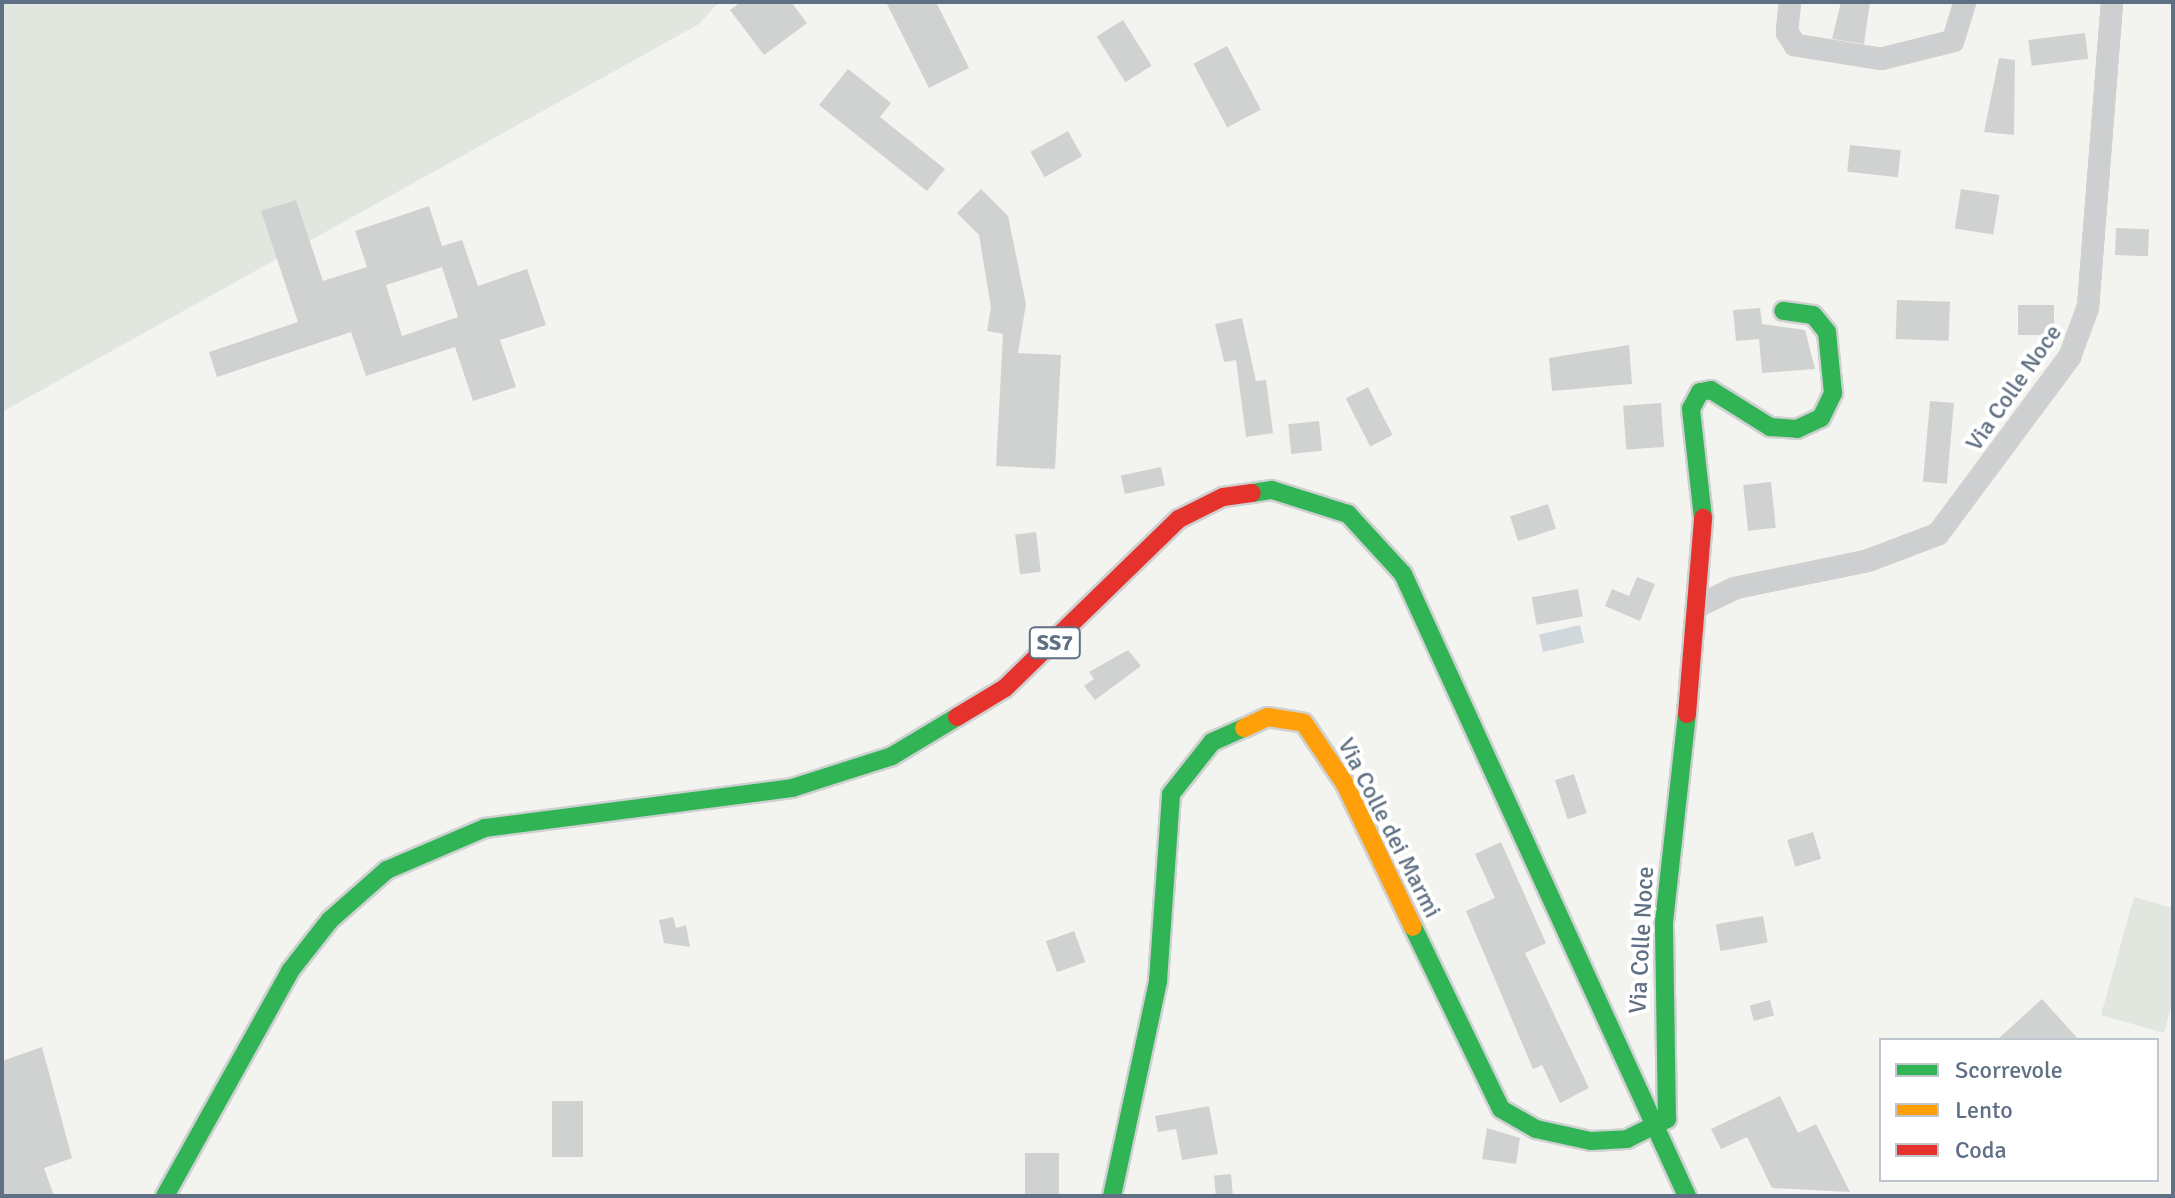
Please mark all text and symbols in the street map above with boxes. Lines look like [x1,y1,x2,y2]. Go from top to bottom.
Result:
street label: Via Colle Noce [1960,319,2068,457]
road number: SS7 [1027,625,1083,661]
street label: Via Colle dei Marmi [1331,733,1447,923]
street label: Via Colle Noce [1624,866,1660,1014]
legend [1879,1038,2159,1182]
text: Scorrevole [1955,1055,2063,1085]
text: Lento [1955,1095,2013,1125]
text: Coda [1955,1135,2007,1165]

